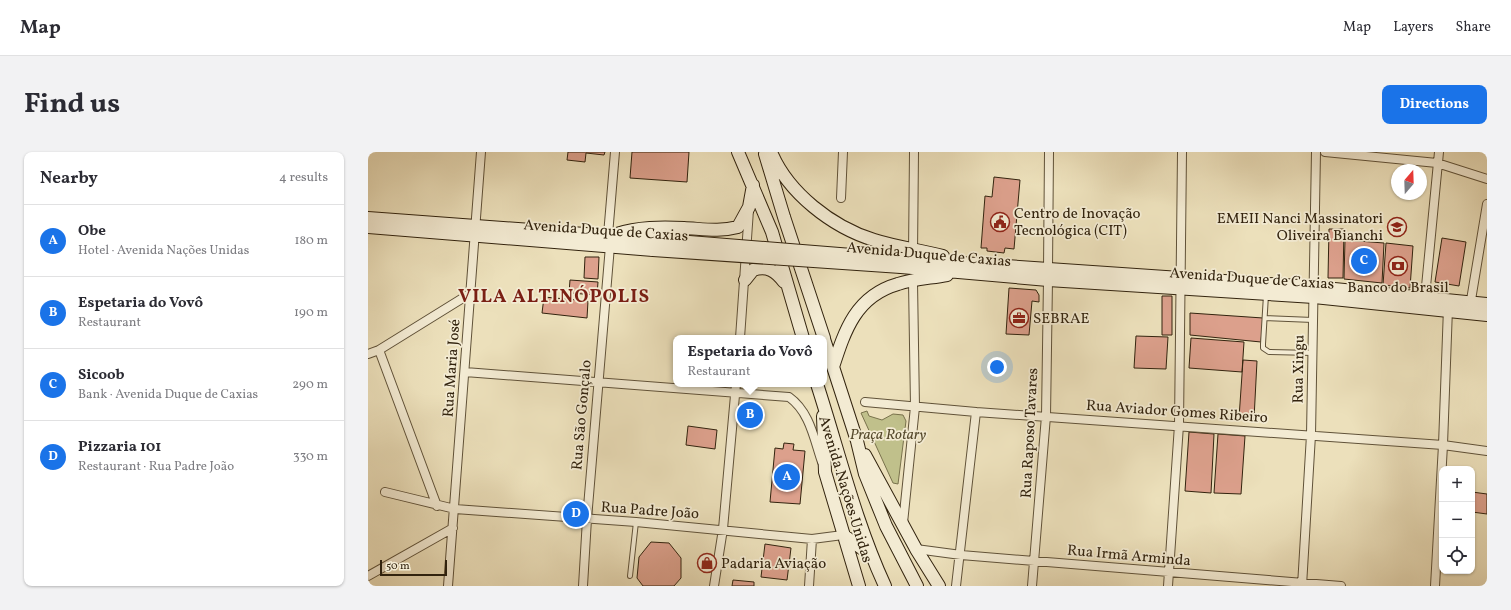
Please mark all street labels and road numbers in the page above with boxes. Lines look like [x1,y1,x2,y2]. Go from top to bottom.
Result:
street label: Avenida Duque de Caxias [523,215,689,248]
street label: Avenida Duque de Caxias [846,238,1012,273]
street label: Avenida Duque de Caxias [1169,263,1335,296]
street label: Rua Maria José [439,318,466,418]
street label: Rua Xingu [1288,334,1311,404]
street label: Rua São Gonçalo [567,359,598,471]
street label: Rua Raposo Tavares [1017,367,1044,499]
street label: Rua Aviador Gomes Ribeiro [1085,396,1268,429]
street label: Avenida Nações Unidas [812,413,877,566]
street label: Rua Padre João [600,498,700,525]
street label: Rua Irmã Arminda [1066,541,1192,572]

